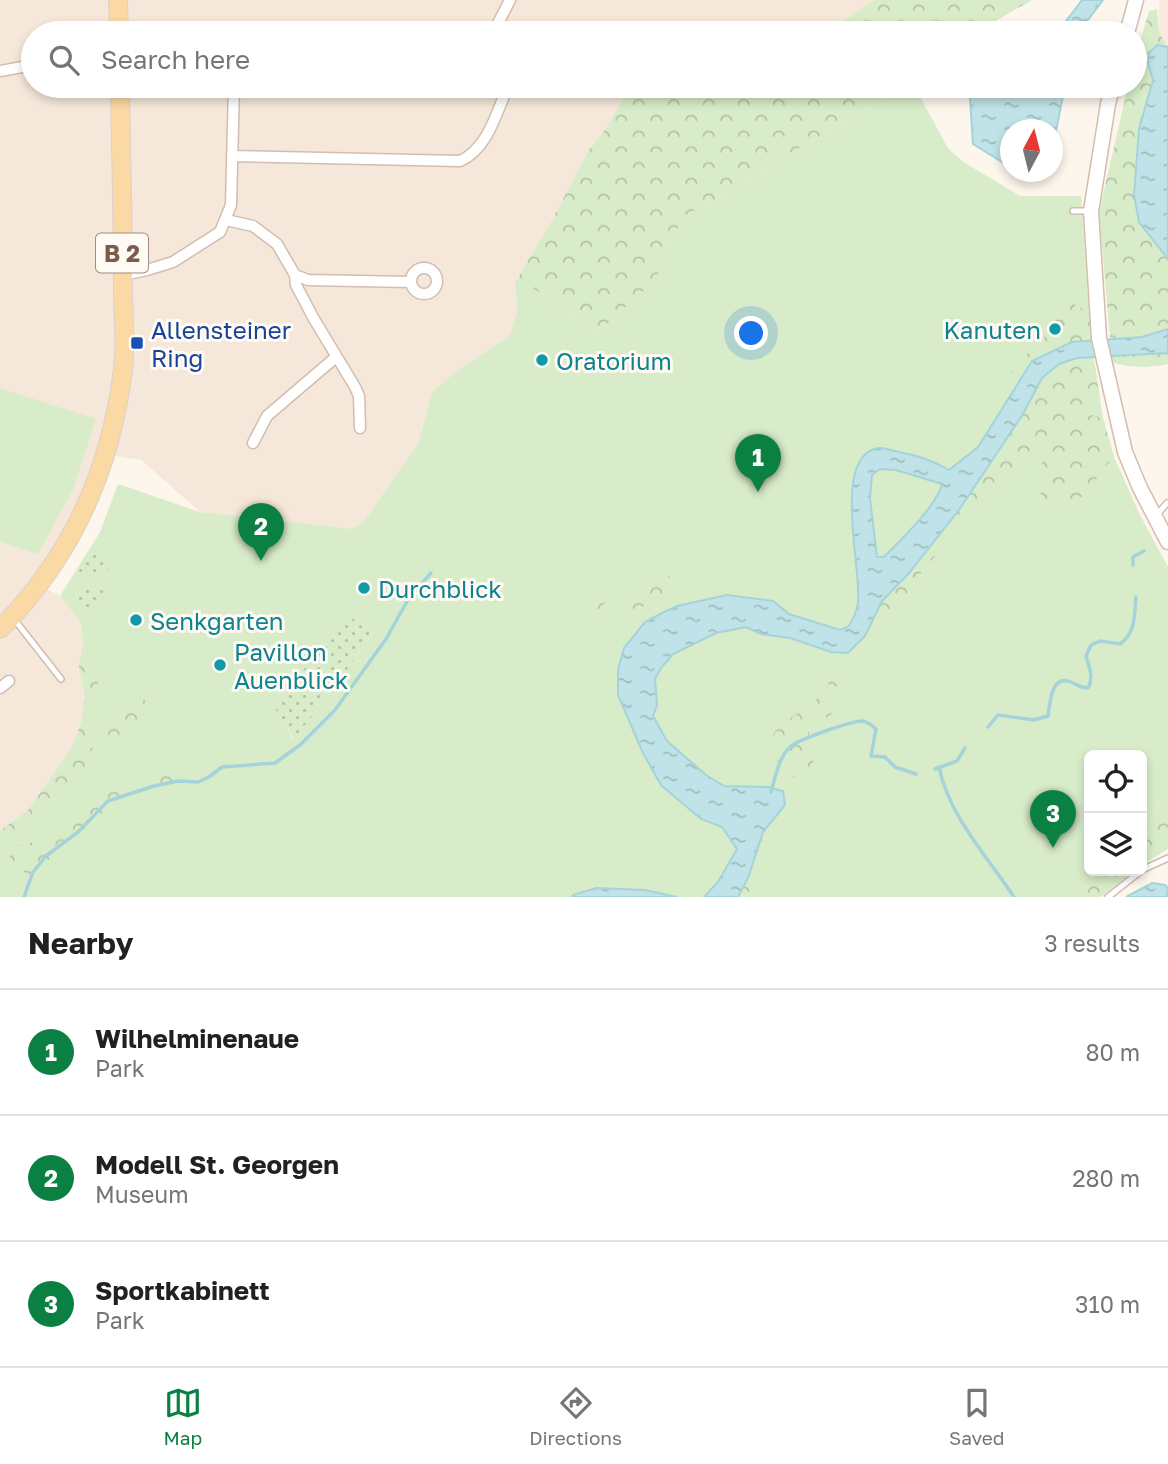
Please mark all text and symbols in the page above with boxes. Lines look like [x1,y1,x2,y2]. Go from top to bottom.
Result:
search box [21,21,1147,98]
icon: search [45,41,83,79]
text: Search here [101,44,250,75]
north arrow [1000,119,1063,182]
road number: B 2 [96,234,148,272]
place label: Allensteiner Ring [151,315,291,372]
place label: Kanuten [944,315,1041,344]
your location [734,316,768,350]
marker: Kanuten [1047,321,1063,337]
marker: Allensteiner Ring [129,335,145,351]
place label: Oratorium [556,346,672,375]
marker: Oratorium [534,352,550,368]
pin: 1 [735,434,781,492]
pin: 2 [238,503,284,561]
place label: Durchblick [378,574,502,603]
marker: Durchblick [356,580,372,596]
place label: Senkgarten [150,606,284,635]
marker: Senkgarten [128,612,144,628]
place label: Pavillon Auenblick [234,637,348,694]
marker: Pavillon Auenblick [212,657,228,673]
map controls [1084,750,1147,876]
button: locate [1084,750,1147,813]
pin: 3 [1030,790,1076,848]
button: layers [1084,813,1147,876]
text: Nearby [28,925,133,961]
text: 3 results [1044,929,1140,957]
text: Wilhelminenaue [95,1023,299,1054]
text: 1 [45,1038,57,1066]
text: 80 m [1086,1038,1140,1066]
text: Park [95,1054,145,1082]
text: Modell St. Georgen [95,1149,339,1180]
text: 2 [44,1164,58,1192]
text: 280 m [1072,1164,1140,1192]
text: Museum [95,1180,189,1208]
text: Sportkabinett [95,1275,270,1306]
text: 3 [44,1290,58,1318]
text: 310 m [1075,1290,1140,1318]
text: Park [95,1306,145,1334]
tab: Map [163,1384,202,1449]
tab: Directions [529,1384,622,1449]
tab: Saved [949,1384,1005,1449]

